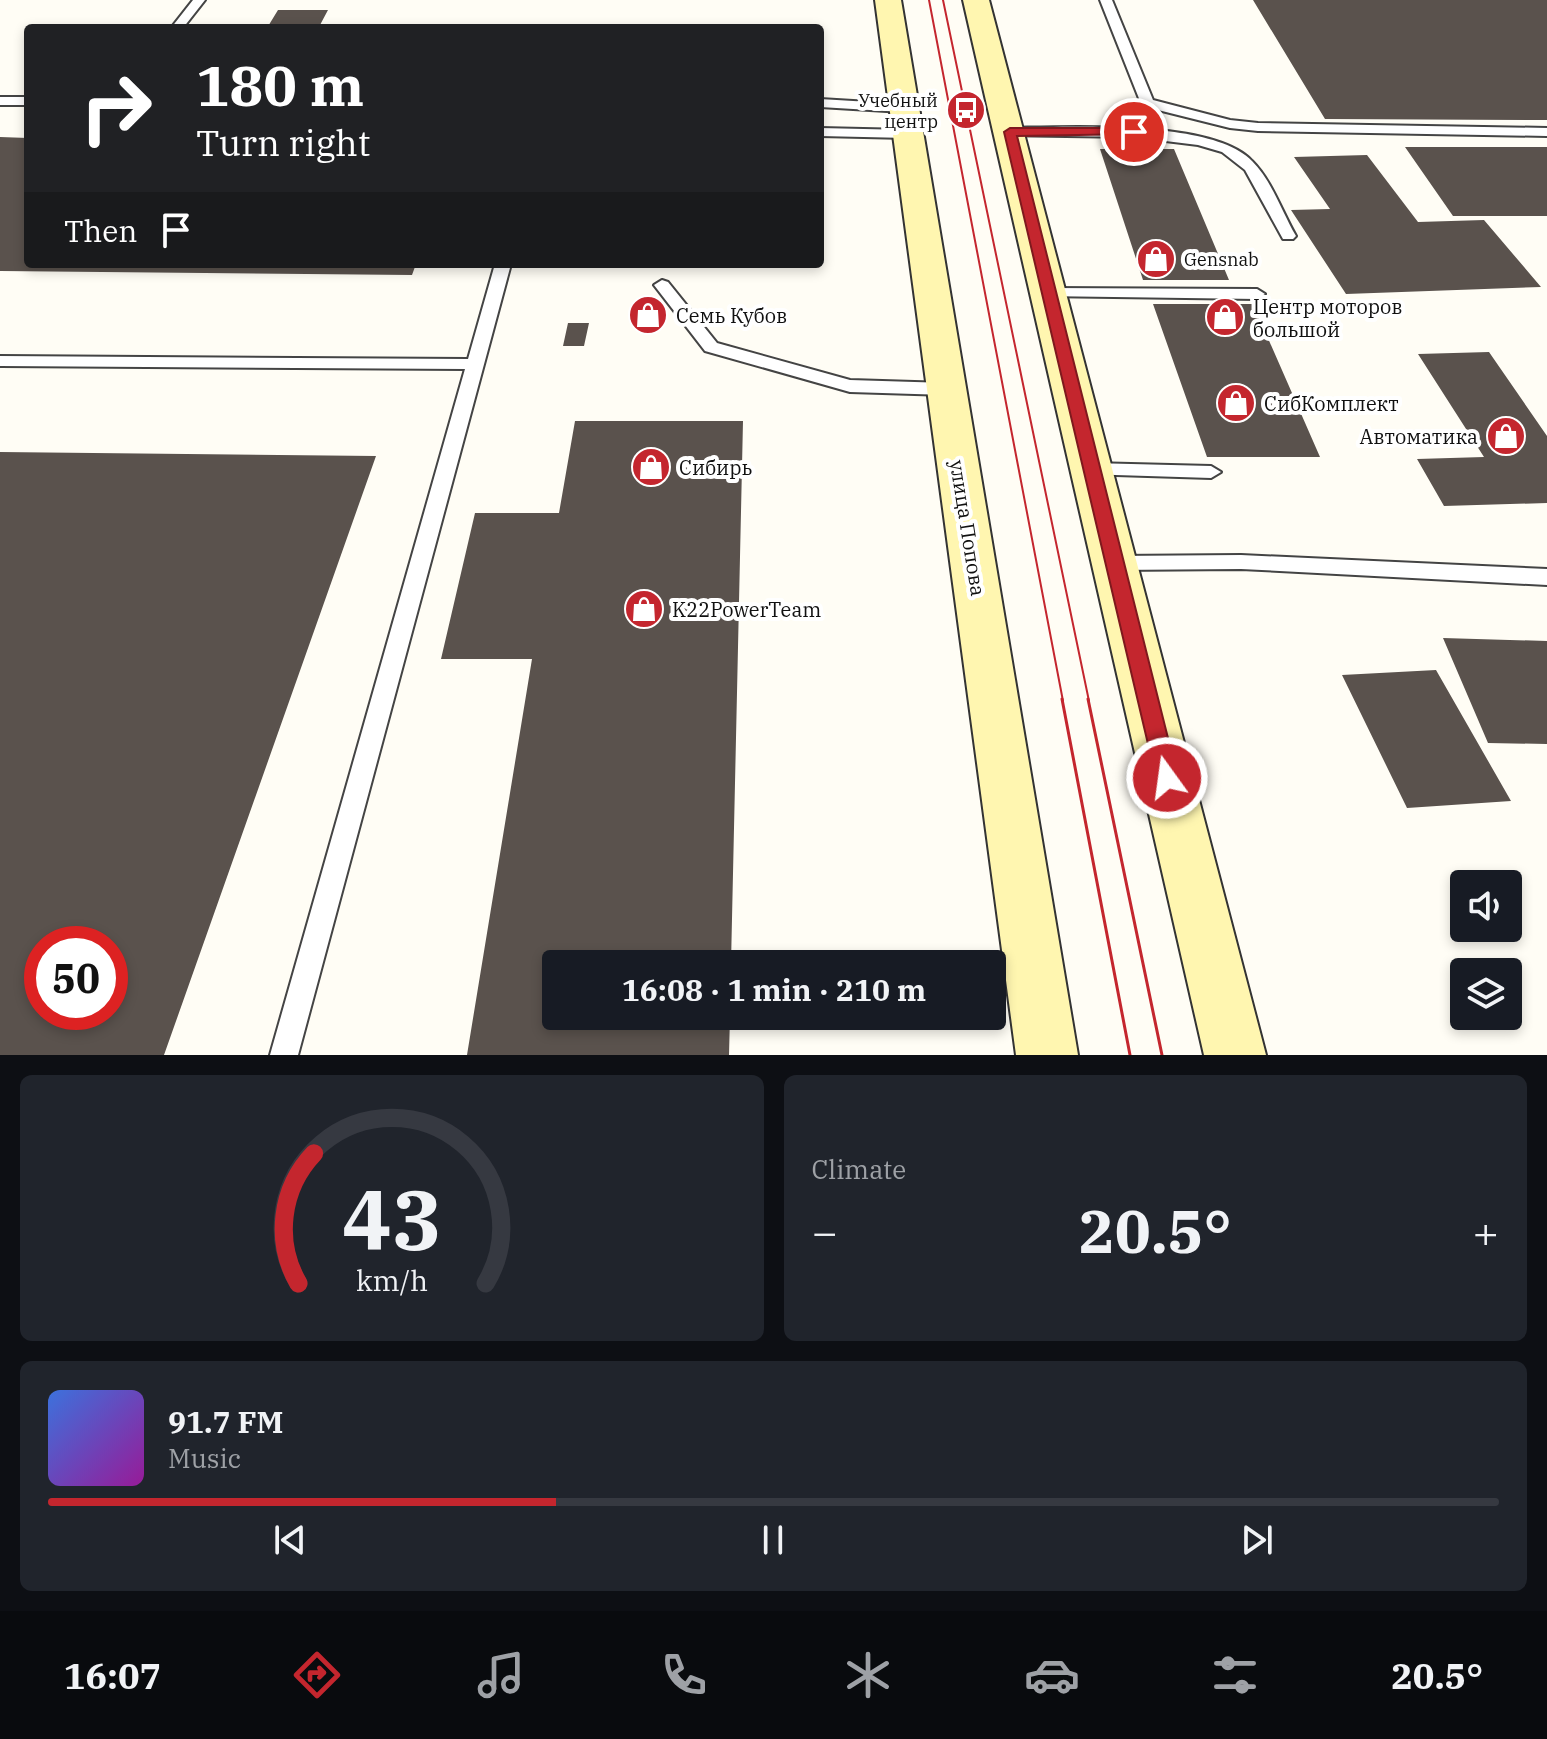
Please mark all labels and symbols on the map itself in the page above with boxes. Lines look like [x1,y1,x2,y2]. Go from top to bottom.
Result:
place label: Учебный центр [858,89,938,133]
bus stop icon: Учебный центр [945,89,987,131]
pin [1100,98,1168,166]
shop icon: Gensnab [1135,238,1177,280]
place label: Gensnab [1184,248,1259,271]
place label: Центр моторов большой [1253,293,1403,343]
shop icon: Семь Кубов [627,294,669,336]
shop icon: Центр моторов большой [1204,296,1246,338]
place label: Семь Кубов [676,302,787,329]
shop icon: СибКомплект [1215,382,1257,424]
place label: СибКомплект [1264,390,1399,417]
shop icon: Автоматика [1485,415,1527,457]
place label: Автоматика [1360,423,1478,450]
shop icon: Сибирь [630,446,672,488]
place label: Сибирь [679,454,753,481]
street label: улица Попова [944,458,992,598]
shop icon: K22PowerTeam [623,588,665,630]
place label: K22PowerTeam [672,596,821,623]
position arrow [1125,736,1209,820]
speed limit sign: 50 [24,926,128,1030]

